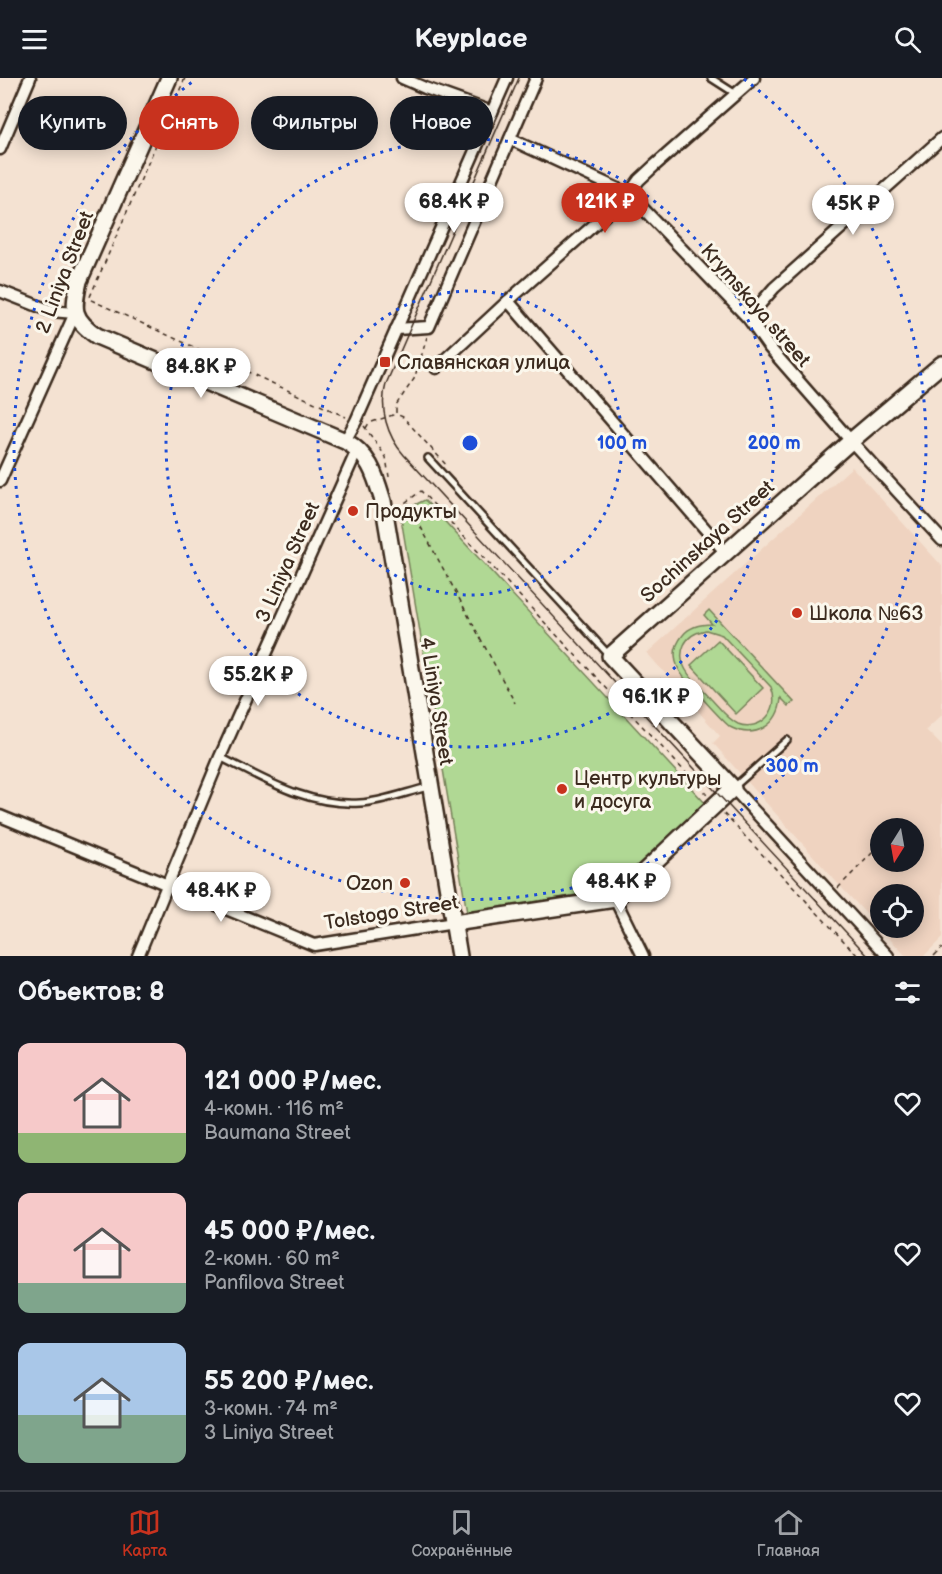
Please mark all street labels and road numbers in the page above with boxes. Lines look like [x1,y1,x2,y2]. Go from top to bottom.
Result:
street label: 2 Liniya Street [31,208,99,337]
street label: Krymskaya street [695,239,815,372]
street label: Sochinskaya Street [636,475,779,608]
street label: 3 Liniya Street [251,498,325,626]
street label: 4 Liniya Street [414,635,458,767]
street label: Tolstogo Street [322,891,460,935]

